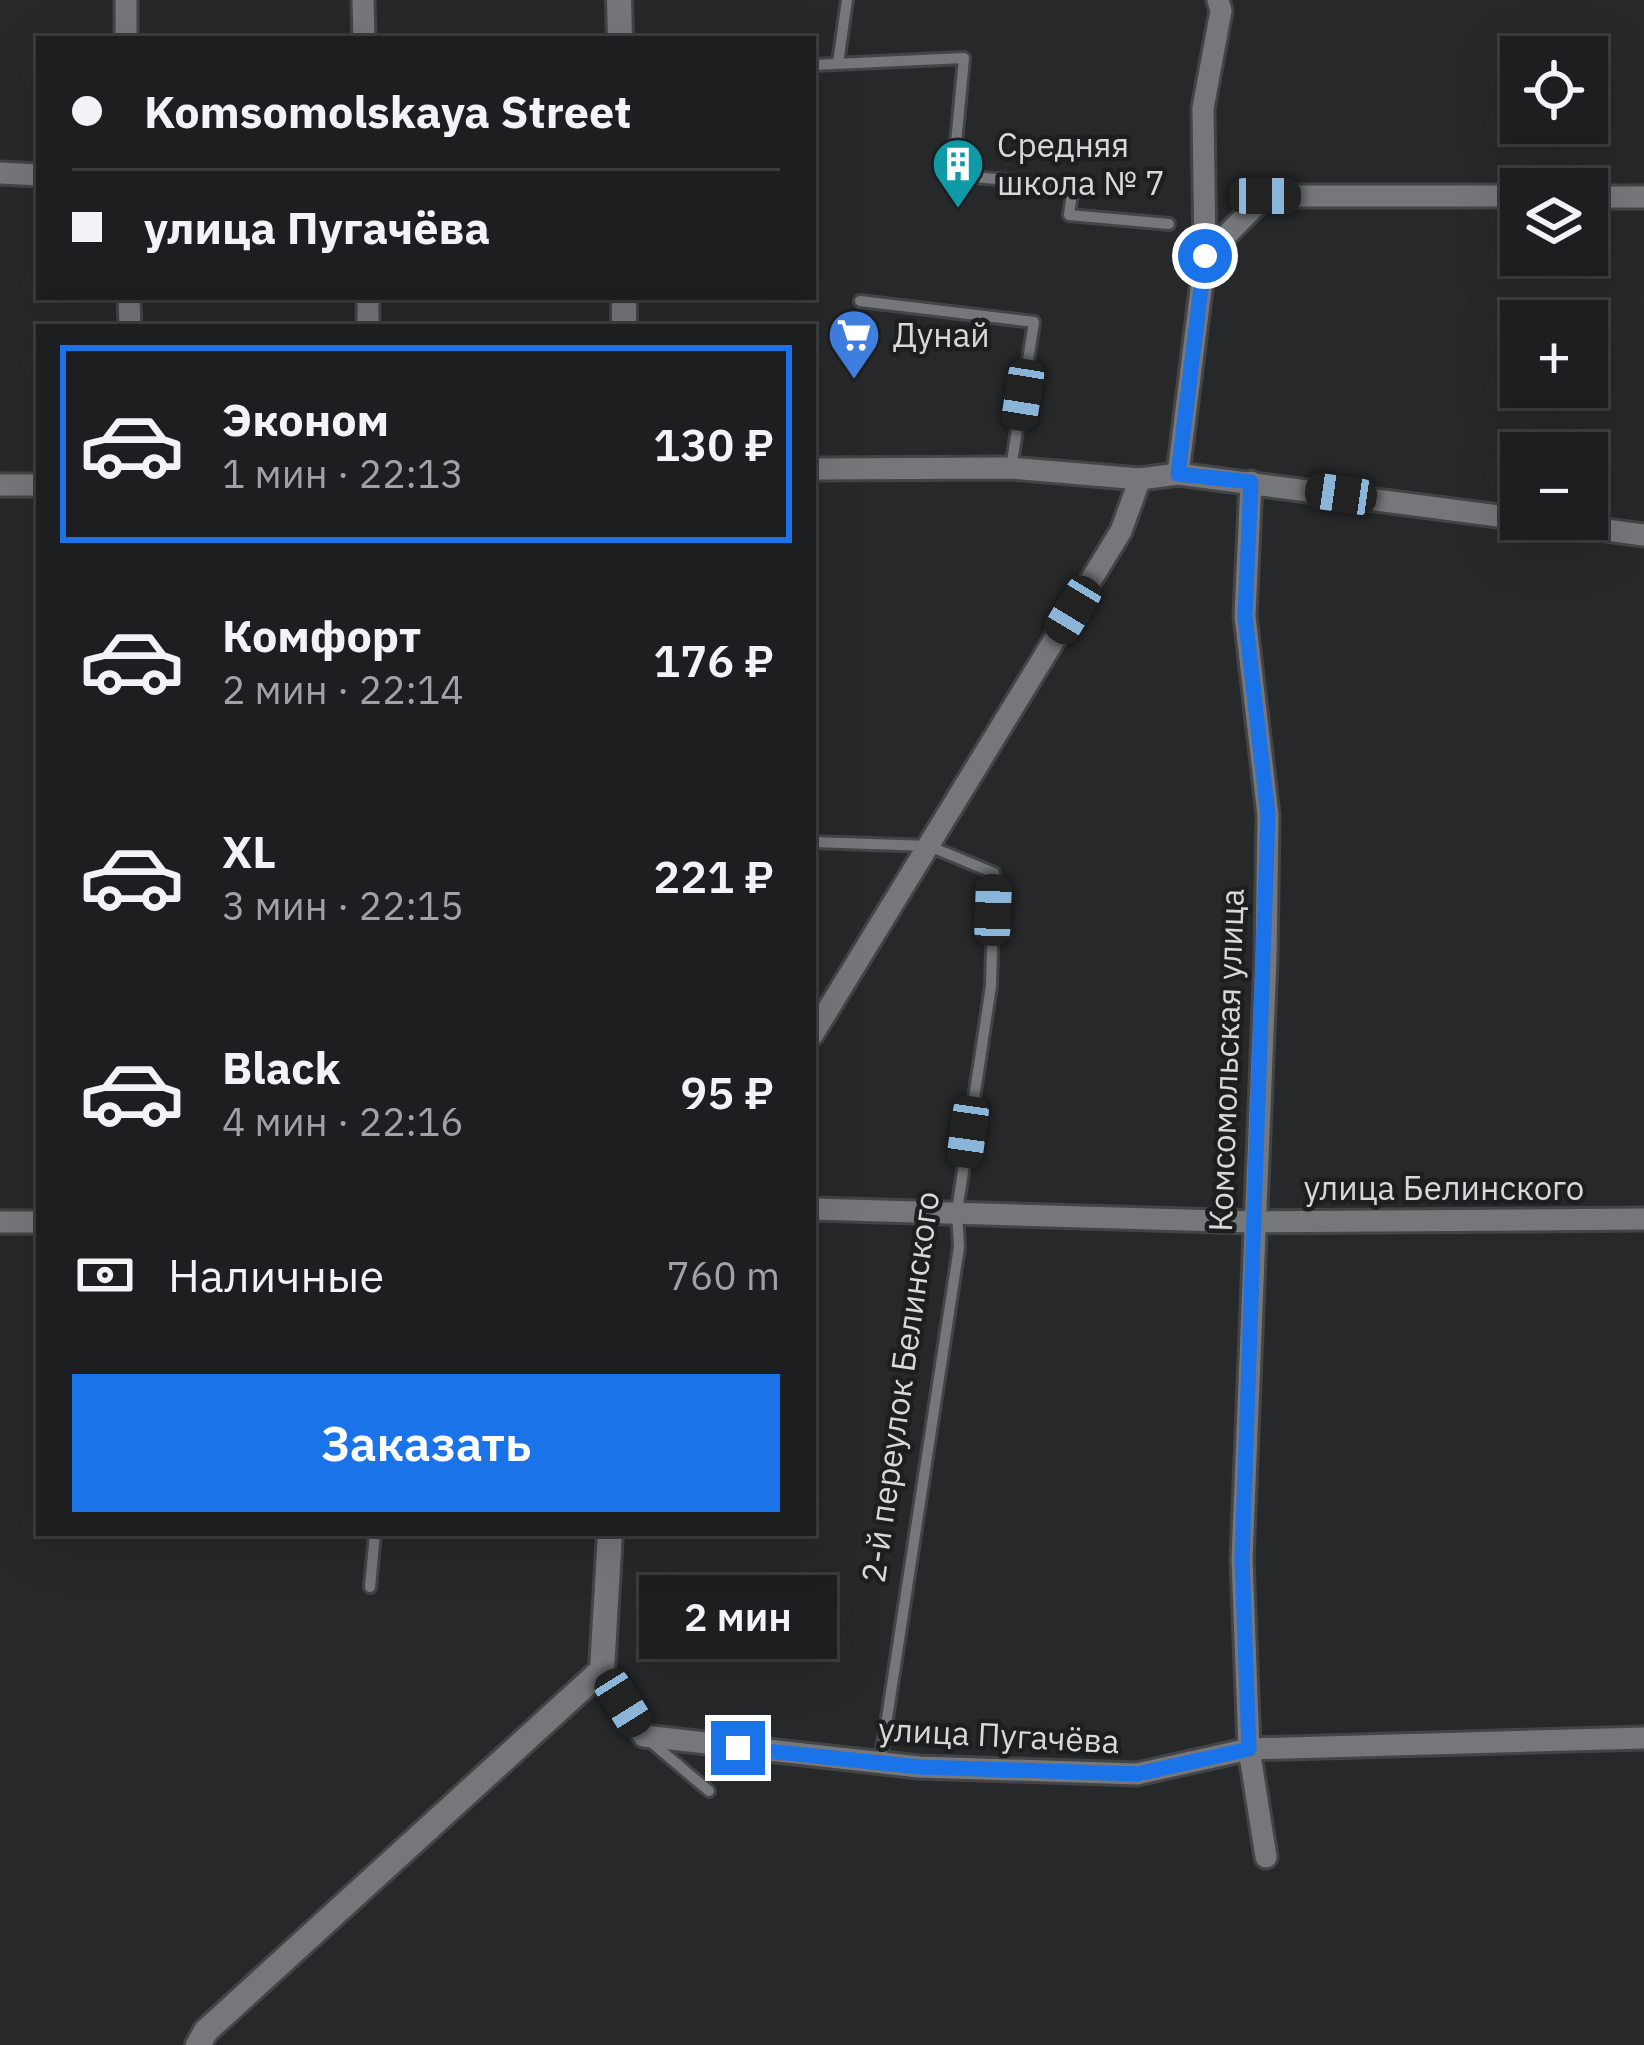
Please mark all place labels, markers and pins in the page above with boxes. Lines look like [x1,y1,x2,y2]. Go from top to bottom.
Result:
place label: Средняя школа № 7 [997,123,1165,204]
building icon: Средняя школа № 7 [930,136,986,210]
supermarket icon: Дунай [826,307,882,381]
place label: Дунай [893,313,990,356]

